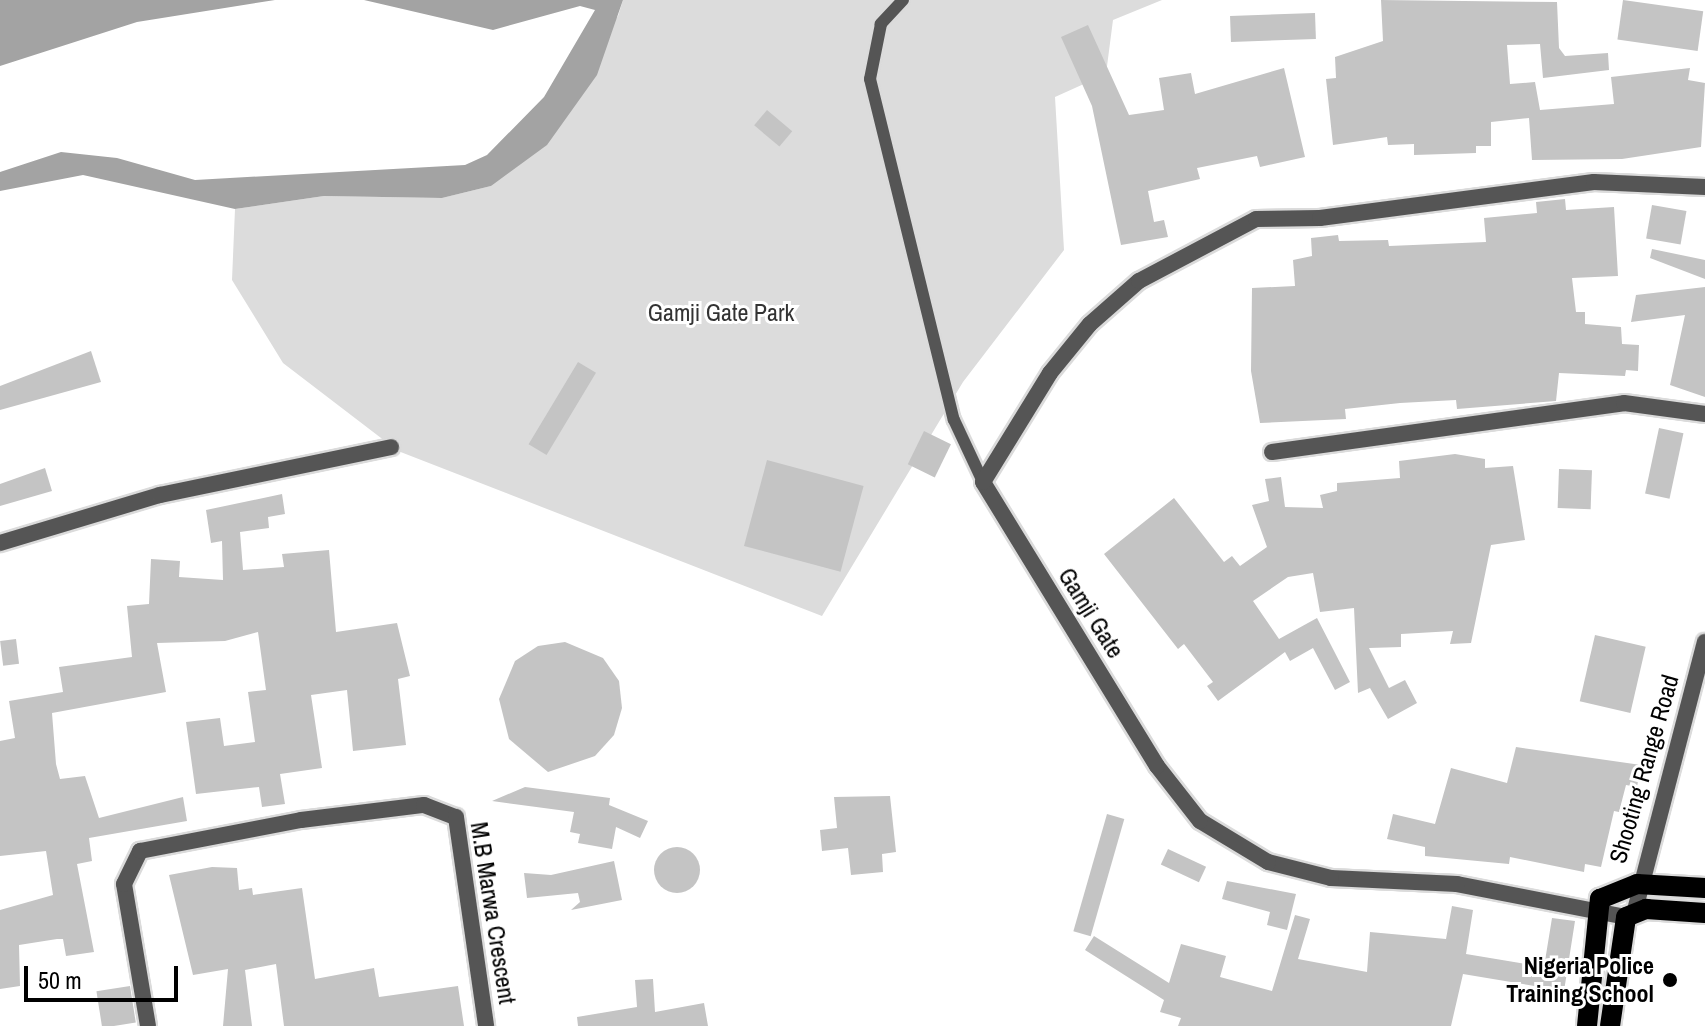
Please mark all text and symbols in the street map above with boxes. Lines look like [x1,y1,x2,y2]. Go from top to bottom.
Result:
park label: Gamji Gate Park [648,299,794,327]
street label: Gamji Gate [1052,563,1130,663]
street label: Shooting Range Road [1603,671,1685,867]
street label: M.B Marwa Crescent [464,820,522,1006]
scale bar [28,950,182,1000]
place label: Nigeria Police Training School [1506,952,1654,1008]
text: 50 m [38,964,82,996]
marker: Nigeria Police Training School [1661,971,1679,989]

